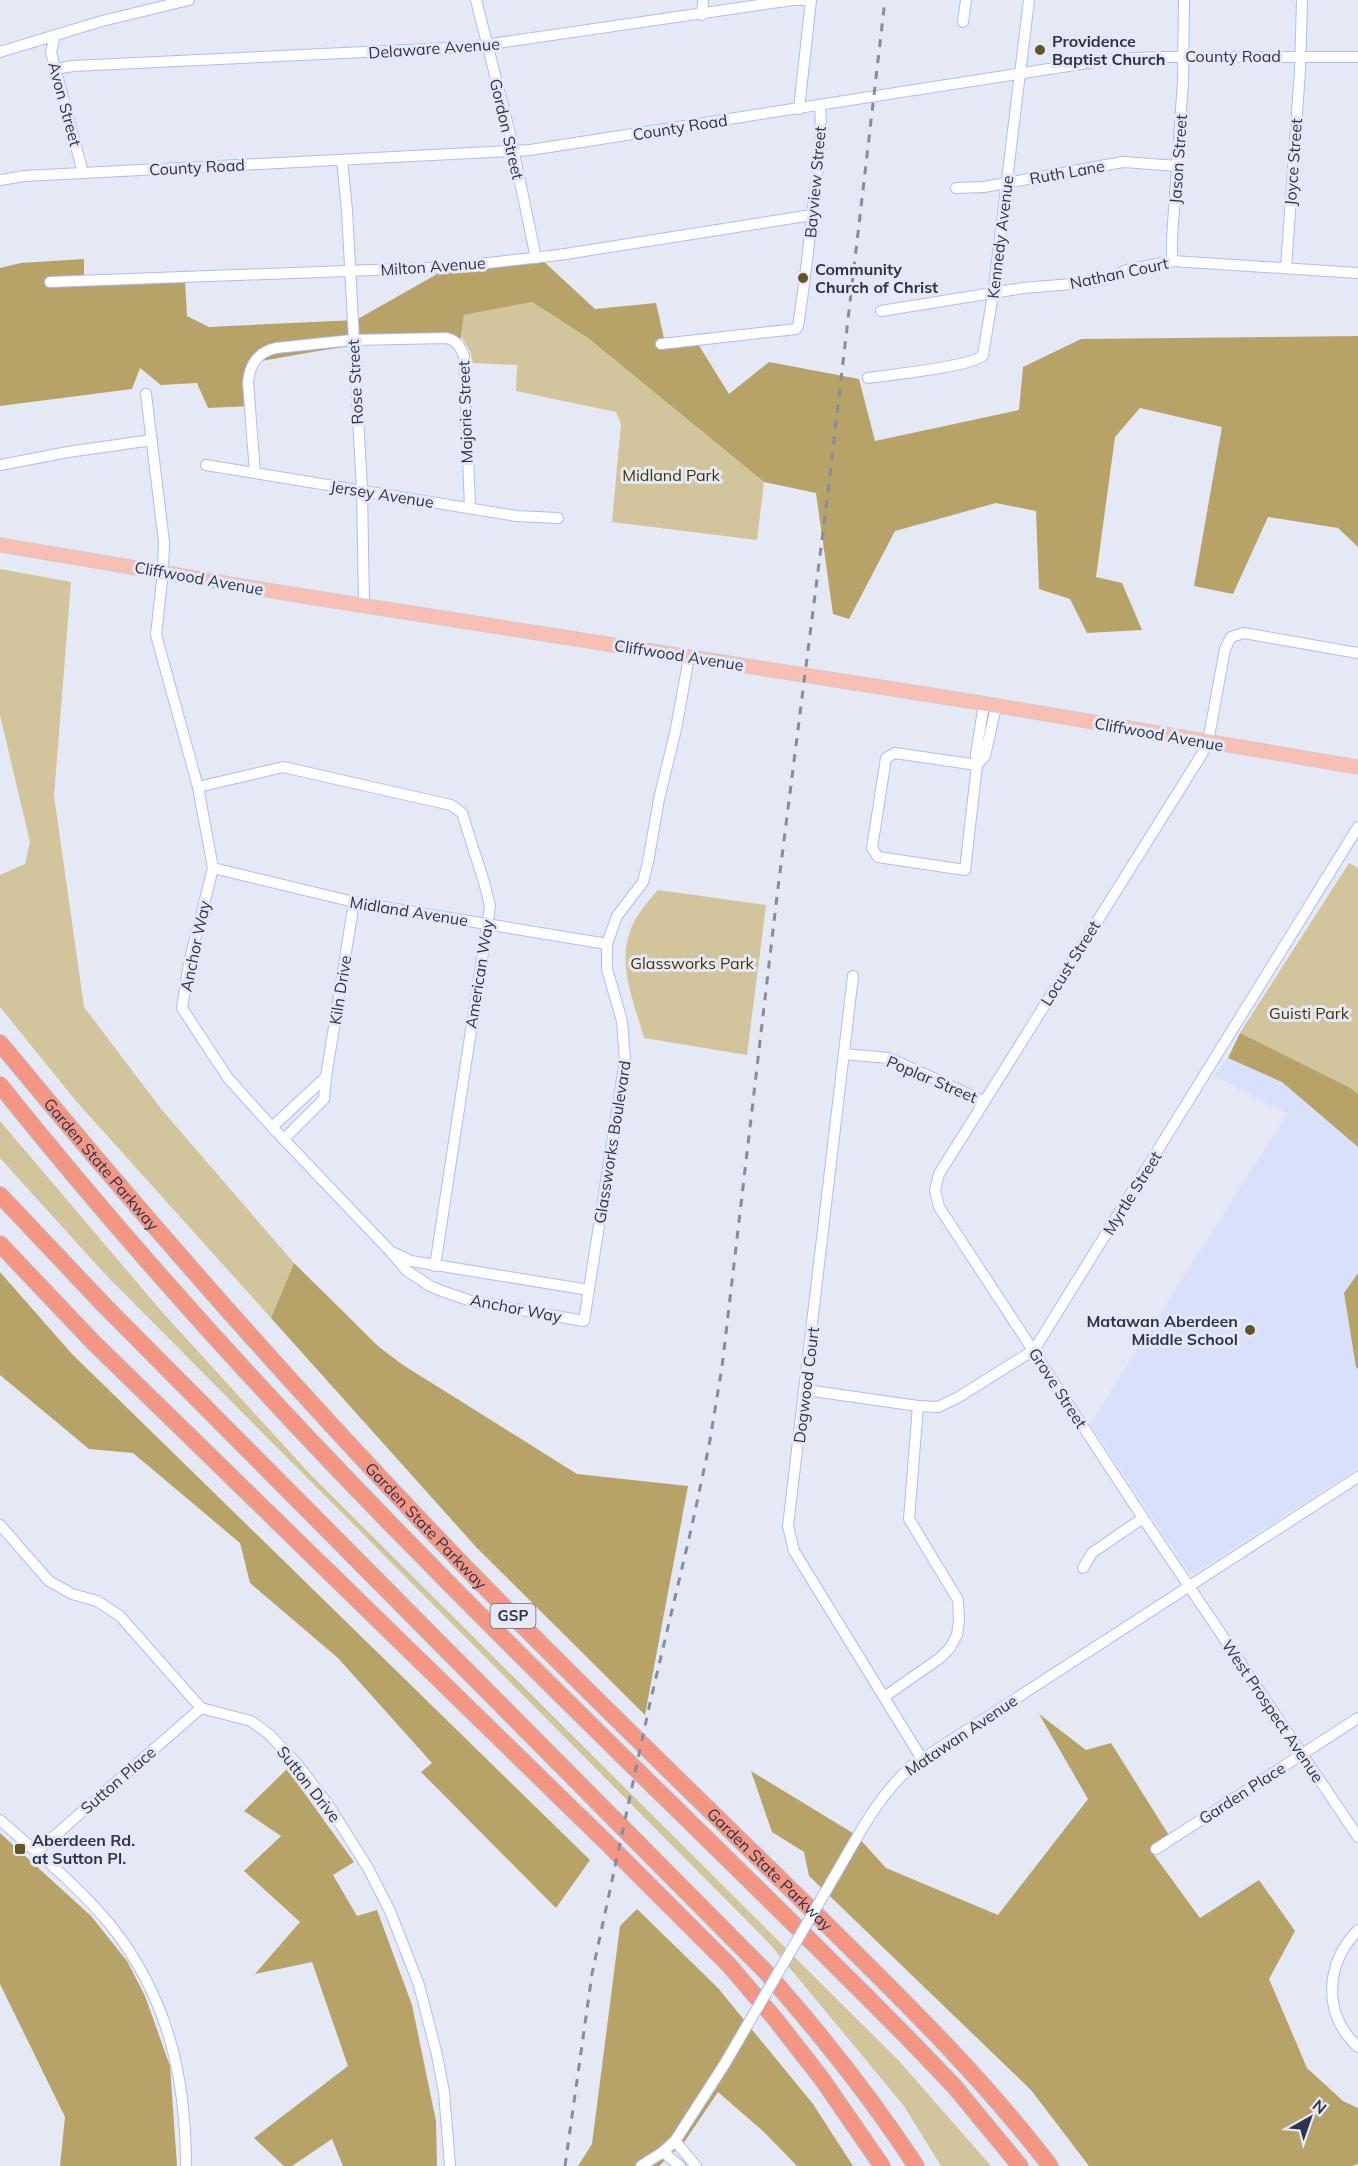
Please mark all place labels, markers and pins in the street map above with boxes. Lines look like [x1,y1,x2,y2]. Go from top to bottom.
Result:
place label: Providence Baptist Church [1052,31,1165,69]
marker: Providence Baptist Church [1033,43,1047,57]
place label: Community Church of Christ [815,259,938,297]
marker: Community Church of Christ [796,271,810,285]
place label: Matawan Aberdeen Middle School [1086,1311,1238,1349]
marker: Matawan Aberdeen Middle School [1243,1323,1257,1337]
place label: Aberdeen Rd. at Sutton Pl. [32,1830,135,1868]
marker: Aberdeen Rd. at Sutton Pl. [13,1842,27,1856]

